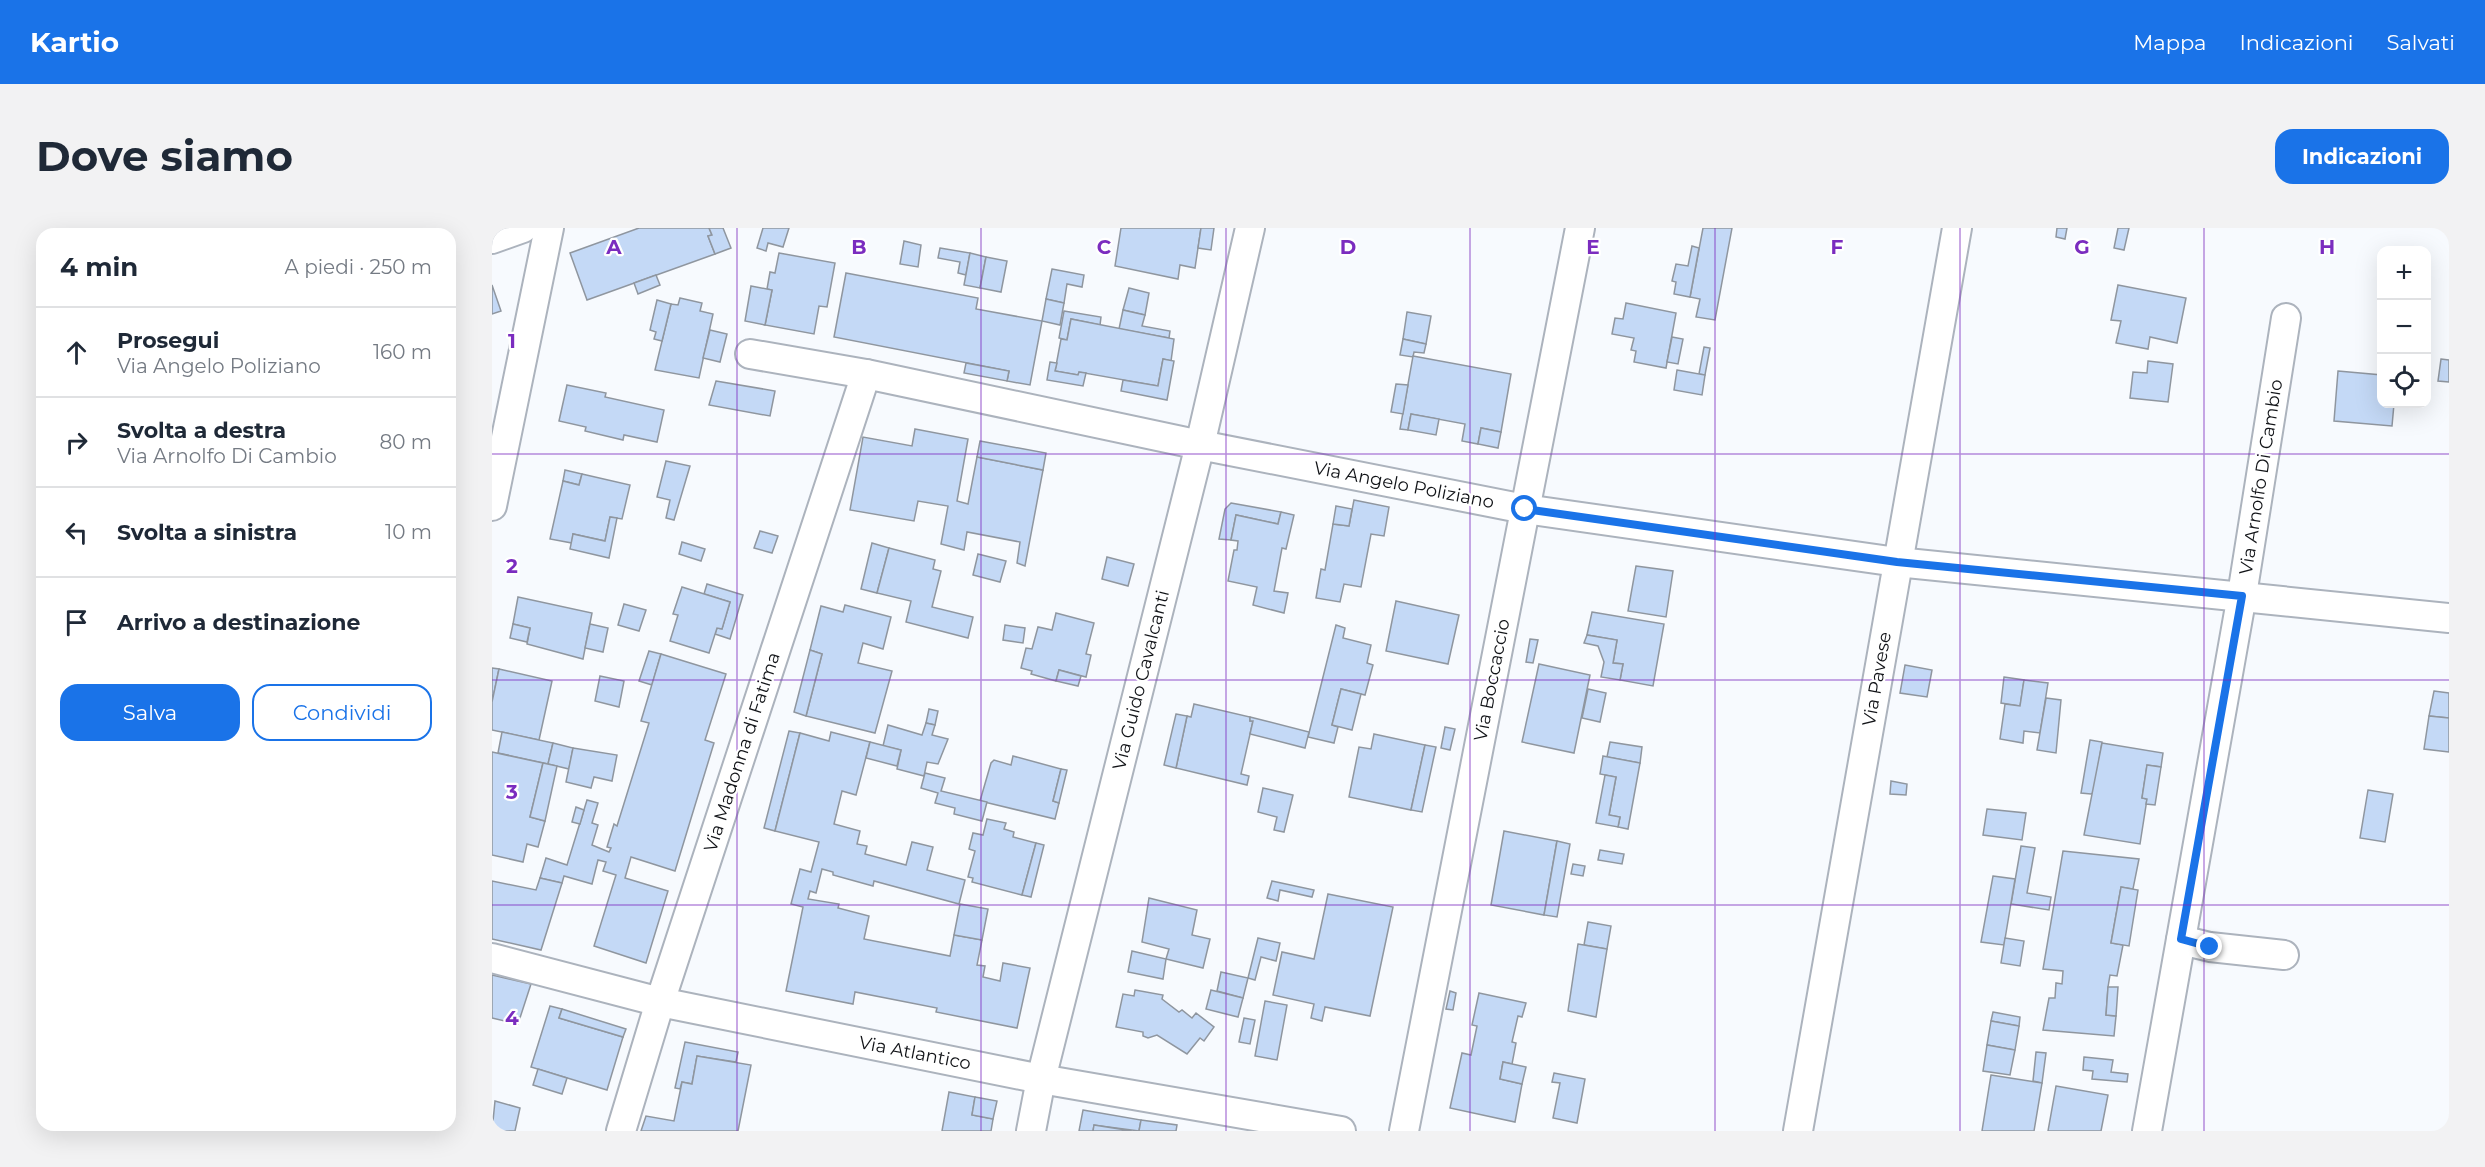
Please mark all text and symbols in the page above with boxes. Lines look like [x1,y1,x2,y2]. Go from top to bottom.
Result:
text: Kartio [30,25,119,59]
text: Mappa [2133,30,2206,55]
text: Indicazioni [2239,30,2354,55]
text: Salvati [2387,30,2455,55]
button: Indicazioni [2275,129,2449,184]
text: Dove siamo [36,130,293,182]
text: A [605,235,622,259]
text: B [851,235,867,259]
text: C [1097,235,1112,259]
text: D [1340,235,1356,259]
text: E [1586,235,1600,259]
text: F [1831,235,1844,259]
text: G [2074,235,2090,259]
text: H [2319,235,2335,259]
map controls [2377,246,2431,408]
button: + [2377,246,2431,300]
text: 4 min [60,251,138,283]
text: A piedi · 250 m [285,255,432,279]
button: − [2377,300,2431,354]
text: Prosegui [117,327,219,354]
text: 1 [508,329,516,353]
icon: ahead [60,336,93,369]
text: 160 m [373,340,432,364]
text: Via Angelo Poliziano [117,354,321,378]
button: locate [2377,354,2431,408]
street label: Via Arnolfo Di Cambio [2235,378,2287,576]
text: Svolta a destra [117,417,286,444]
icon: right [60,426,93,459]
text: 80 m [380,430,432,454]
text: Via Arnolfo Di Cambio [117,444,337,468]
street label: Via Angelo Poliziano [1312,457,1496,513]
route start [1511,495,1537,521]
icon: left [60,516,93,549]
text: Svolta a sinistra [117,519,297,546]
text: 10 m [385,520,432,544]
text: 2 [506,554,518,578]
street label: Via Guido Cavalcanti [1108,588,1174,772]
icon: arrive [60,606,93,639]
text: Arrivo a destinazione [117,609,360,636]
street label: Via Boccaccio [1469,617,1515,743]
street label: Via Pavese [1858,630,1896,728]
street label: Via Madonna di Fatima [699,649,785,855]
button: Salva [60,684,240,741]
button: Condividi [252,684,432,741]
text: 3 [505,780,518,804]
route end [2196,933,2222,959]
text: 4 [505,1006,519,1030]
street label: Via Atlantico [857,1031,973,1075]

